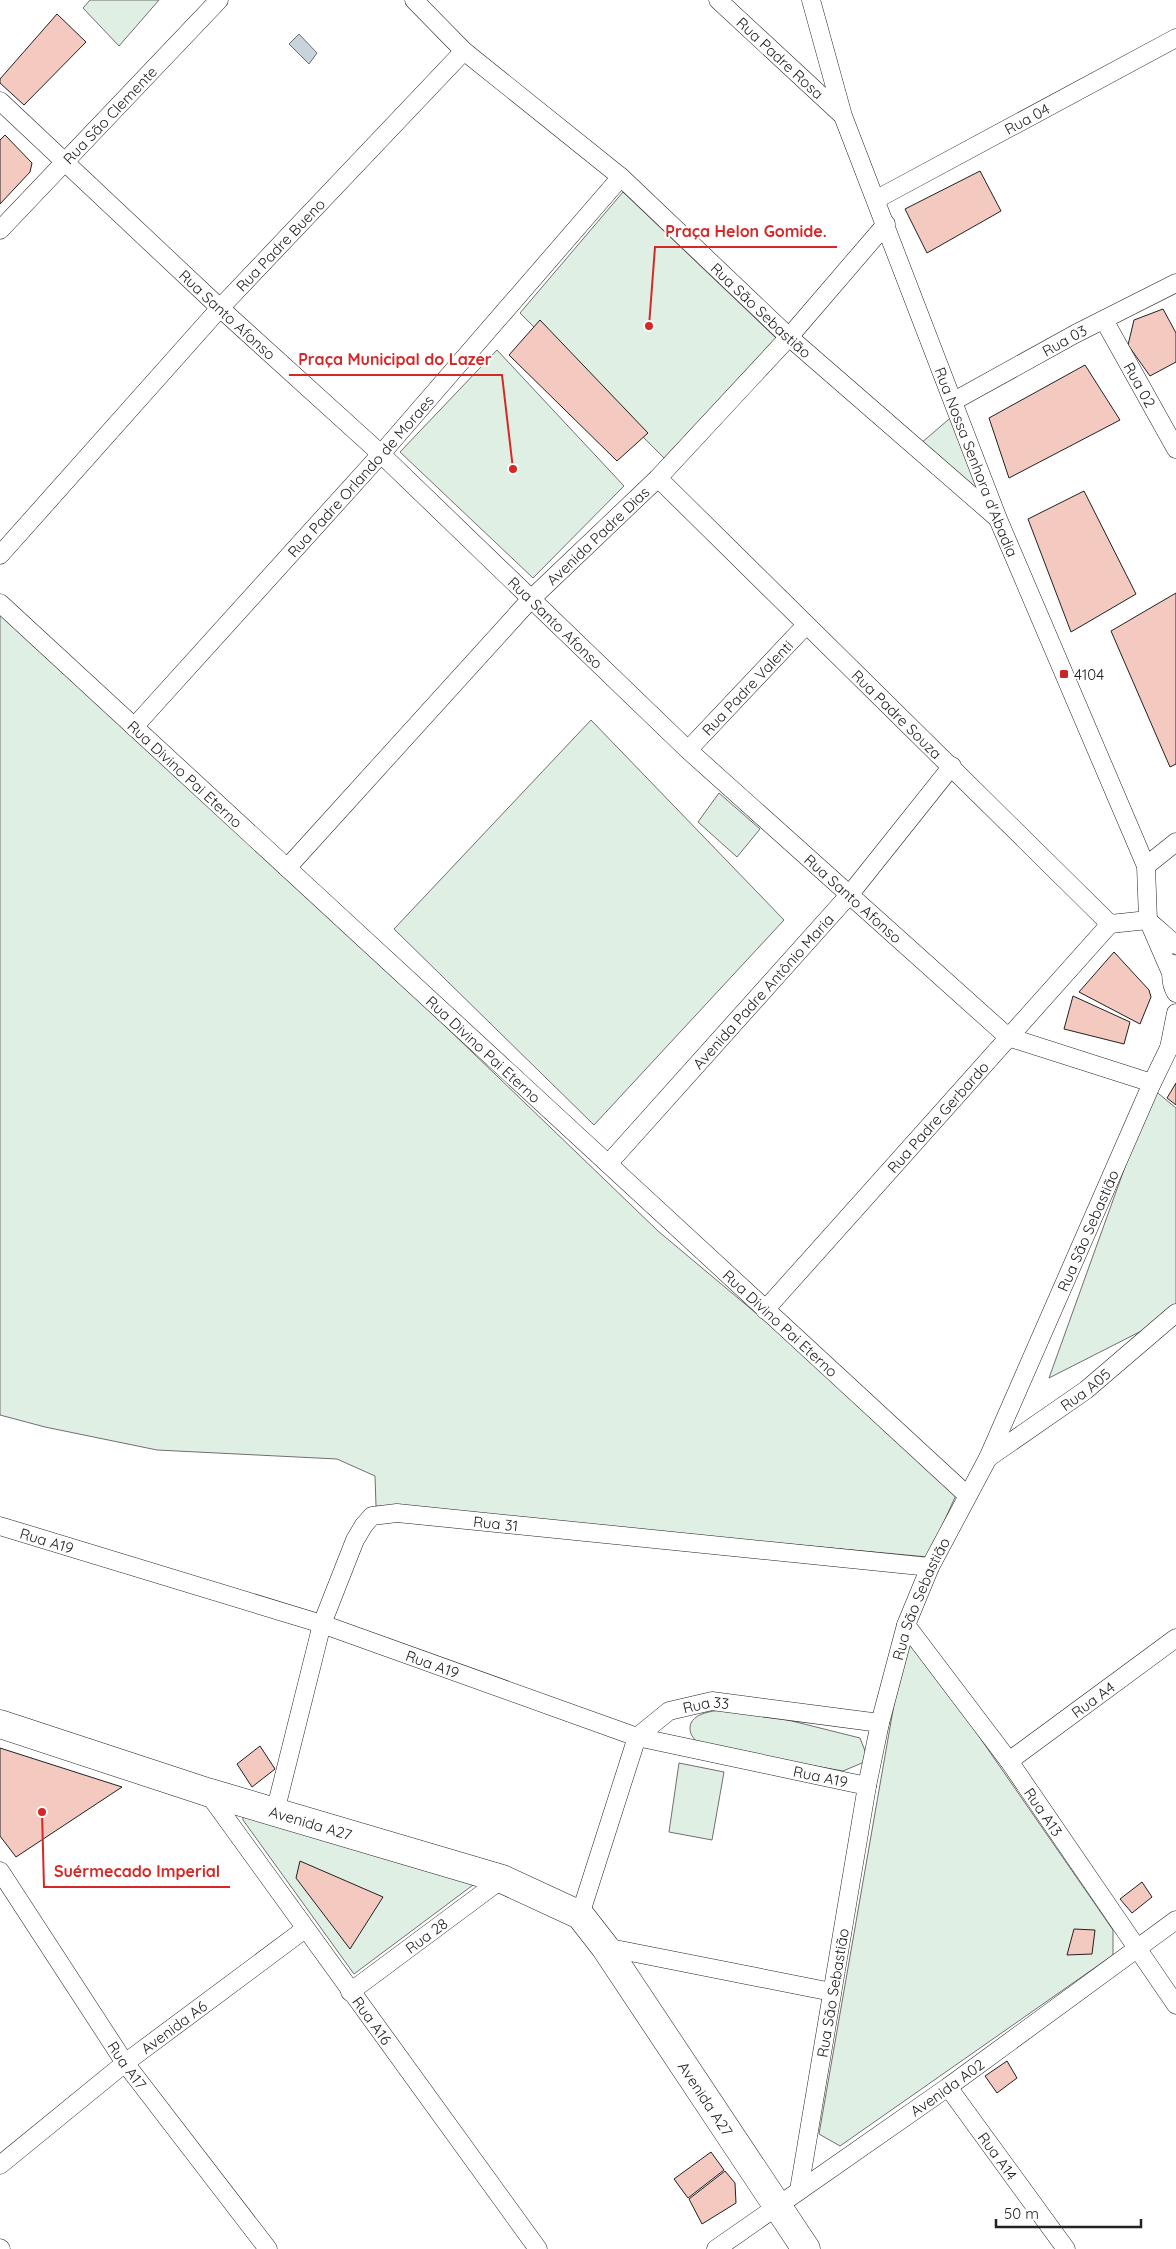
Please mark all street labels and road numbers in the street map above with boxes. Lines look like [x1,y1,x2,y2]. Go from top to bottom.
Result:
street label: Rua Padre Rosa [733,13,828,103]
street label: Rua São Clemente [59,62,161,168]
street label: Rua 04 [1001,98,1053,138]
street label: Rua Padre Bueno [231,194,329,295]
street label: Rua São Sebastião [707,258,815,362]
street label: Rua Santo Afonso [175,265,280,364]
street label: Rua 03 [1038,320,1090,360]
street label: Rua 02 [1120,359,1160,411]
street label: Rua Nossa Senhora d'Abadia [931,364,1022,560]
street label: Rua Padre Orlando de Moraes [283,391,437,561]
street label: Avenida Padre Dias [542,482,653,589]
street label: Rua Santo Afonso [504,572,607,672]
street label: Rua Padre Valenti [697,636,797,739]
street label: Rua Padre Souza [848,665,946,763]
street label: Rua Divino Pai Eterno [124,716,247,832]
street label: Rua Santo Afonso [801,850,906,947]
street label: Avenida Padre Antônio Maria [688,910,837,1073]
street label: Rua Divino Pai Eterno [422,991,545,1107]
street label: Rua Padre Gerbardo [883,1057,992,1177]
street label: Rua São Sebastião [1053,1167,1122,1294]
street label: Rua Divino Pai Eterno [719,1265,842,1381]
street label: Rua A05 [1056,1364,1114,1415]
street label: Rua 31 [472,1511,519,1535]
street label: Rua A19 [18,1523,76,1557]
street label: Rua São Sebastião [888,1534,954,1662]
street label: Rua A19 [403,1645,462,1682]
street label: Rua A4 [1067,1677,1118,1722]
street label: Rua 33 [681,1691,731,1717]
street label: Rua A19 [792,1761,850,1791]
street label: Rua A13 [1020,1784,1067,1840]
street label: Avenida A27 [267,1801,355,1844]
street label: Rua 28 [401,1913,451,1957]
street label: Rua São Sebastião [812,1927,852,2059]
street label: Rua A16 [349,1993,396,2048]
street label: Avenida A6 [137,1996,210,2058]
street label: Rua A17 [104,2037,151,2093]
street label: Avenida A02 [906,2054,988,2120]
street label: Avenida A27 [674,2058,738,2140]
street label: Rua A14 [974,2128,1022,2183]

